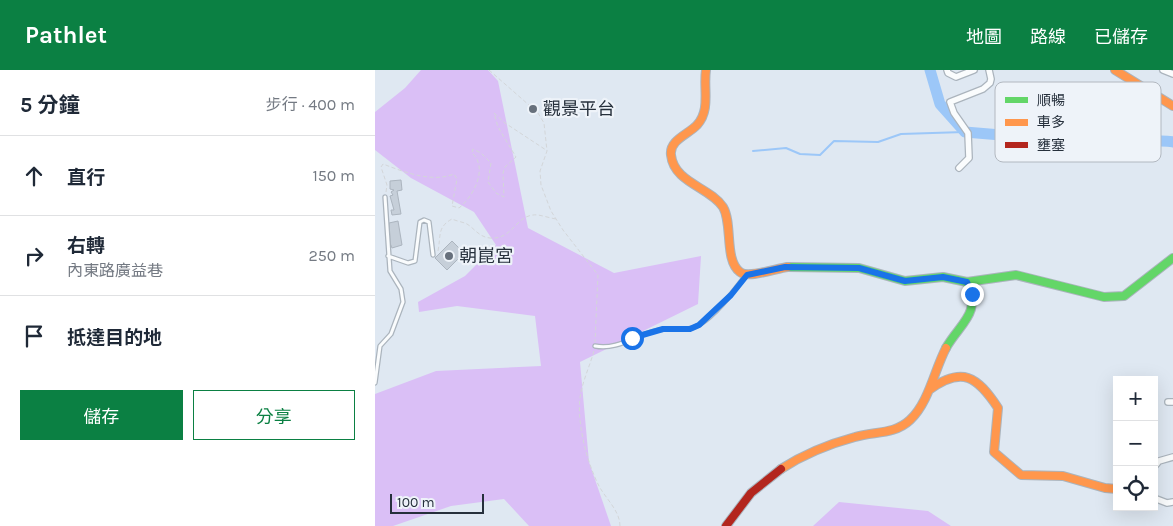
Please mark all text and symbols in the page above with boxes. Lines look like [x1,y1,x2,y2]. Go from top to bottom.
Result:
text: Pathlet [25,21,107,49]
text: 地圖 [966,26,1002,48]
text: 路線 [1030,26,1066,48]
text: 已儲存 [1094,26,1148,48]
legend [995,82,1161,162]
text: 順暢 [1037,92,1065,109]
text: 5 分鐘 [20,93,80,117]
text: 步行 · 400 m [266,95,355,114]
place label: 觀景平台 [543,98,615,120]
marker: 觀景平台 [527,103,539,115]
text: 車多 [1037,114,1065,131]
text: 壅塞 [1037,137,1065,154]
icon: ahead [20,162,48,190]
text: 150 m [312,166,355,185]
text: 直行 [67,167,105,189]
text: 右轉 [67,235,105,257]
icon: right [20,242,48,270]
place label: 朝崑宮 [459,245,513,267]
text: 250 m [308,246,355,265]
marker: 朝崑宮 [443,250,455,262]
text: 內東路廣益巷 [67,261,163,280]
route end [961,283,984,306]
icon: arrive [20,322,48,350]
text: 抵達目的地 [67,327,162,349]
route start [621,327,644,350]
map controls [1113,376,1158,511]
button: + [1113,376,1158,421]
button: 儲存 [20,390,183,440]
button: 分享 [193,390,355,440]
button: − [1113,421,1158,466]
button: locate [1113,466,1158,511]
scale bar [390,491,484,514]
text: 100 m [397,494,435,511]

